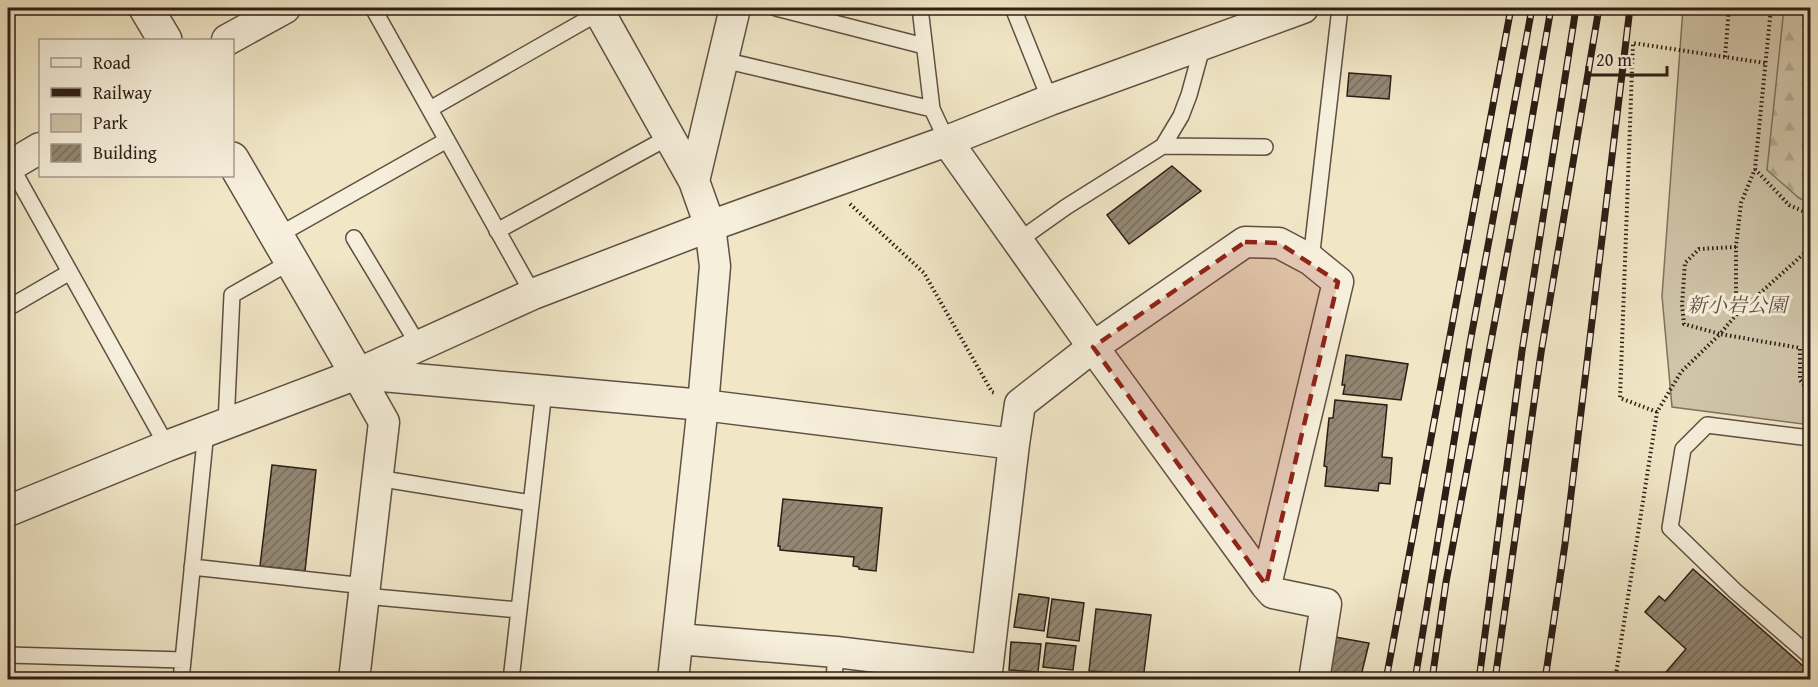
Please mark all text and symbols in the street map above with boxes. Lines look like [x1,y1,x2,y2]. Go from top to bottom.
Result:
legend [39,39,234,177]
scale bar [1587,39,1666,77]
text: 20 m [1596,46,1632,73]
text: Road [93,49,131,76]
text: Railway [93,79,152,106]
text: Park [93,109,129,136]
text: Building [93,139,157,166]
park label: 新小岩公園 [1687,290,1790,319]

